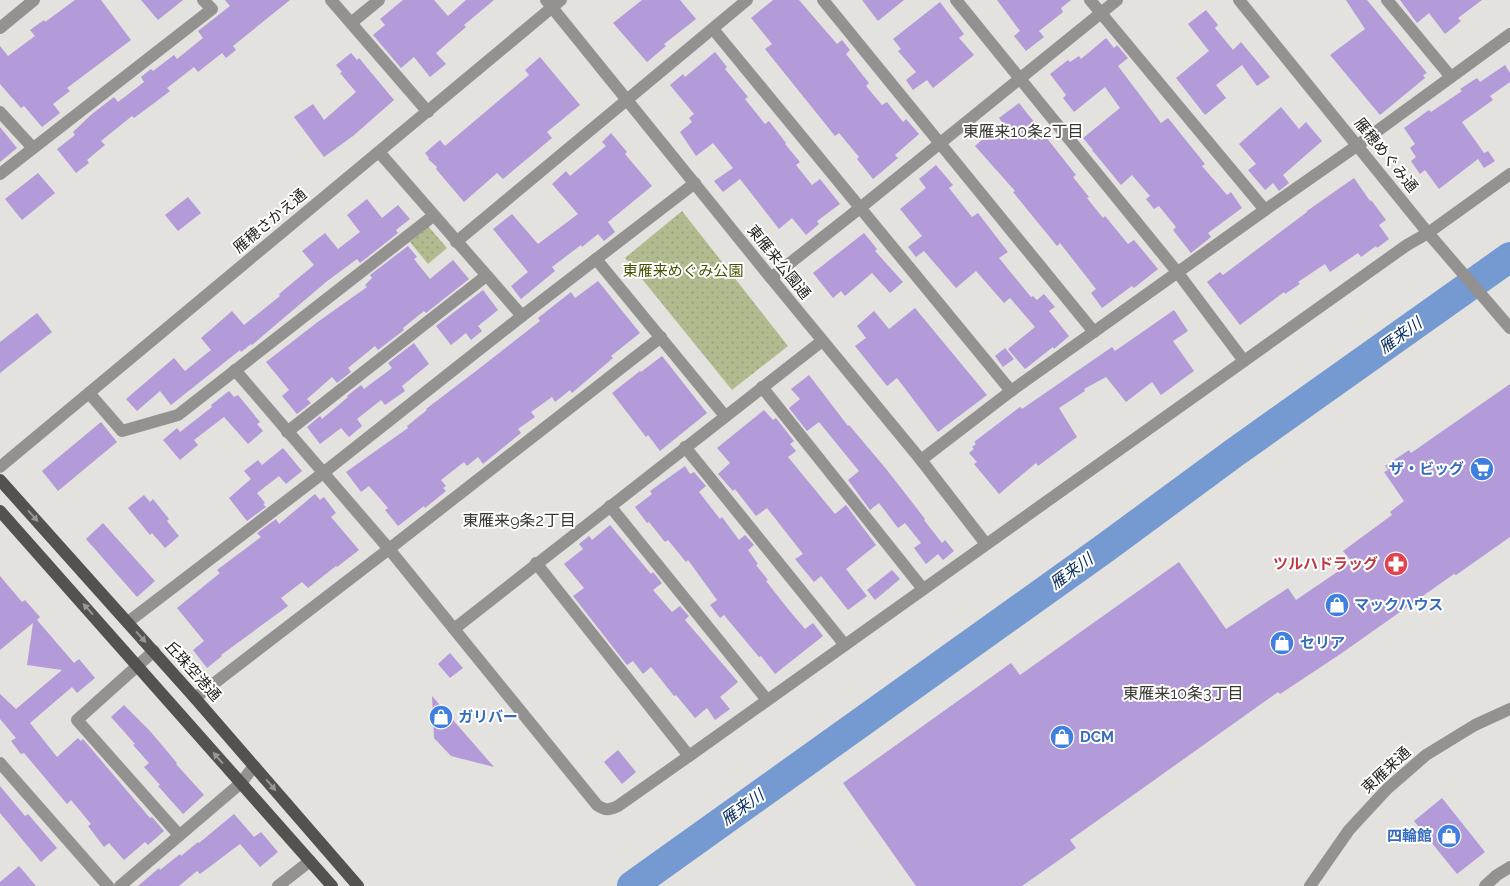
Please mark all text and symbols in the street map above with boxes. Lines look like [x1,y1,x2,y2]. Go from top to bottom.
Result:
street label: 雁穂めぐみ通 [1351,114,1421,196]
district label: 東雁来10条2丁目 [963,122,1083,141]
street label: 雁穂さかえ通 [230,185,310,257]
street label: 東雁来公園通 [744,221,814,303]
park label: 東雁来めぐみ公園 [623,262,743,280]
water label: 雁来川 [1375,312,1427,357]
supermarket icon: ザ・ビッグ [1469,456,1495,482]
place label: ザ・ビッグ [1389,460,1464,478]
one-way arrow [27,509,38,522]
district label: 東雁来9条2丁目 [462,511,576,530]
water label: 雁来川 [1046,548,1098,593]
pharmacy icon: ツルハドラッグ [1383,551,1409,577]
place label: ツルハドラッグ [1273,555,1378,573]
shop icon: マックハウス [1324,592,1350,618]
place label: マックハウス [1354,596,1443,614]
one-way arrow [82,604,94,616]
shop icon: セリア [1269,630,1295,656]
one-way arrow [135,631,146,643]
place label: セリア [1300,634,1345,652]
street label: 丘珠空港通 [161,637,225,705]
district label: 東雁来10条3丁目 [1122,684,1244,703]
shop icon: ガリバー [428,704,454,730]
place label: ガリバー [458,708,518,726]
shop icon: DCM [1049,724,1075,750]
place label: DCM [1080,728,1114,746]
street label: 東雁来通 [1358,743,1414,797]
one-way arrow [213,751,224,764]
one-way arrow [266,779,277,792]
water label: 雁来川 [717,784,769,829]
shop icon: 四輪館 [1436,823,1462,849]
place label: 四輪館 [1387,827,1432,845]

